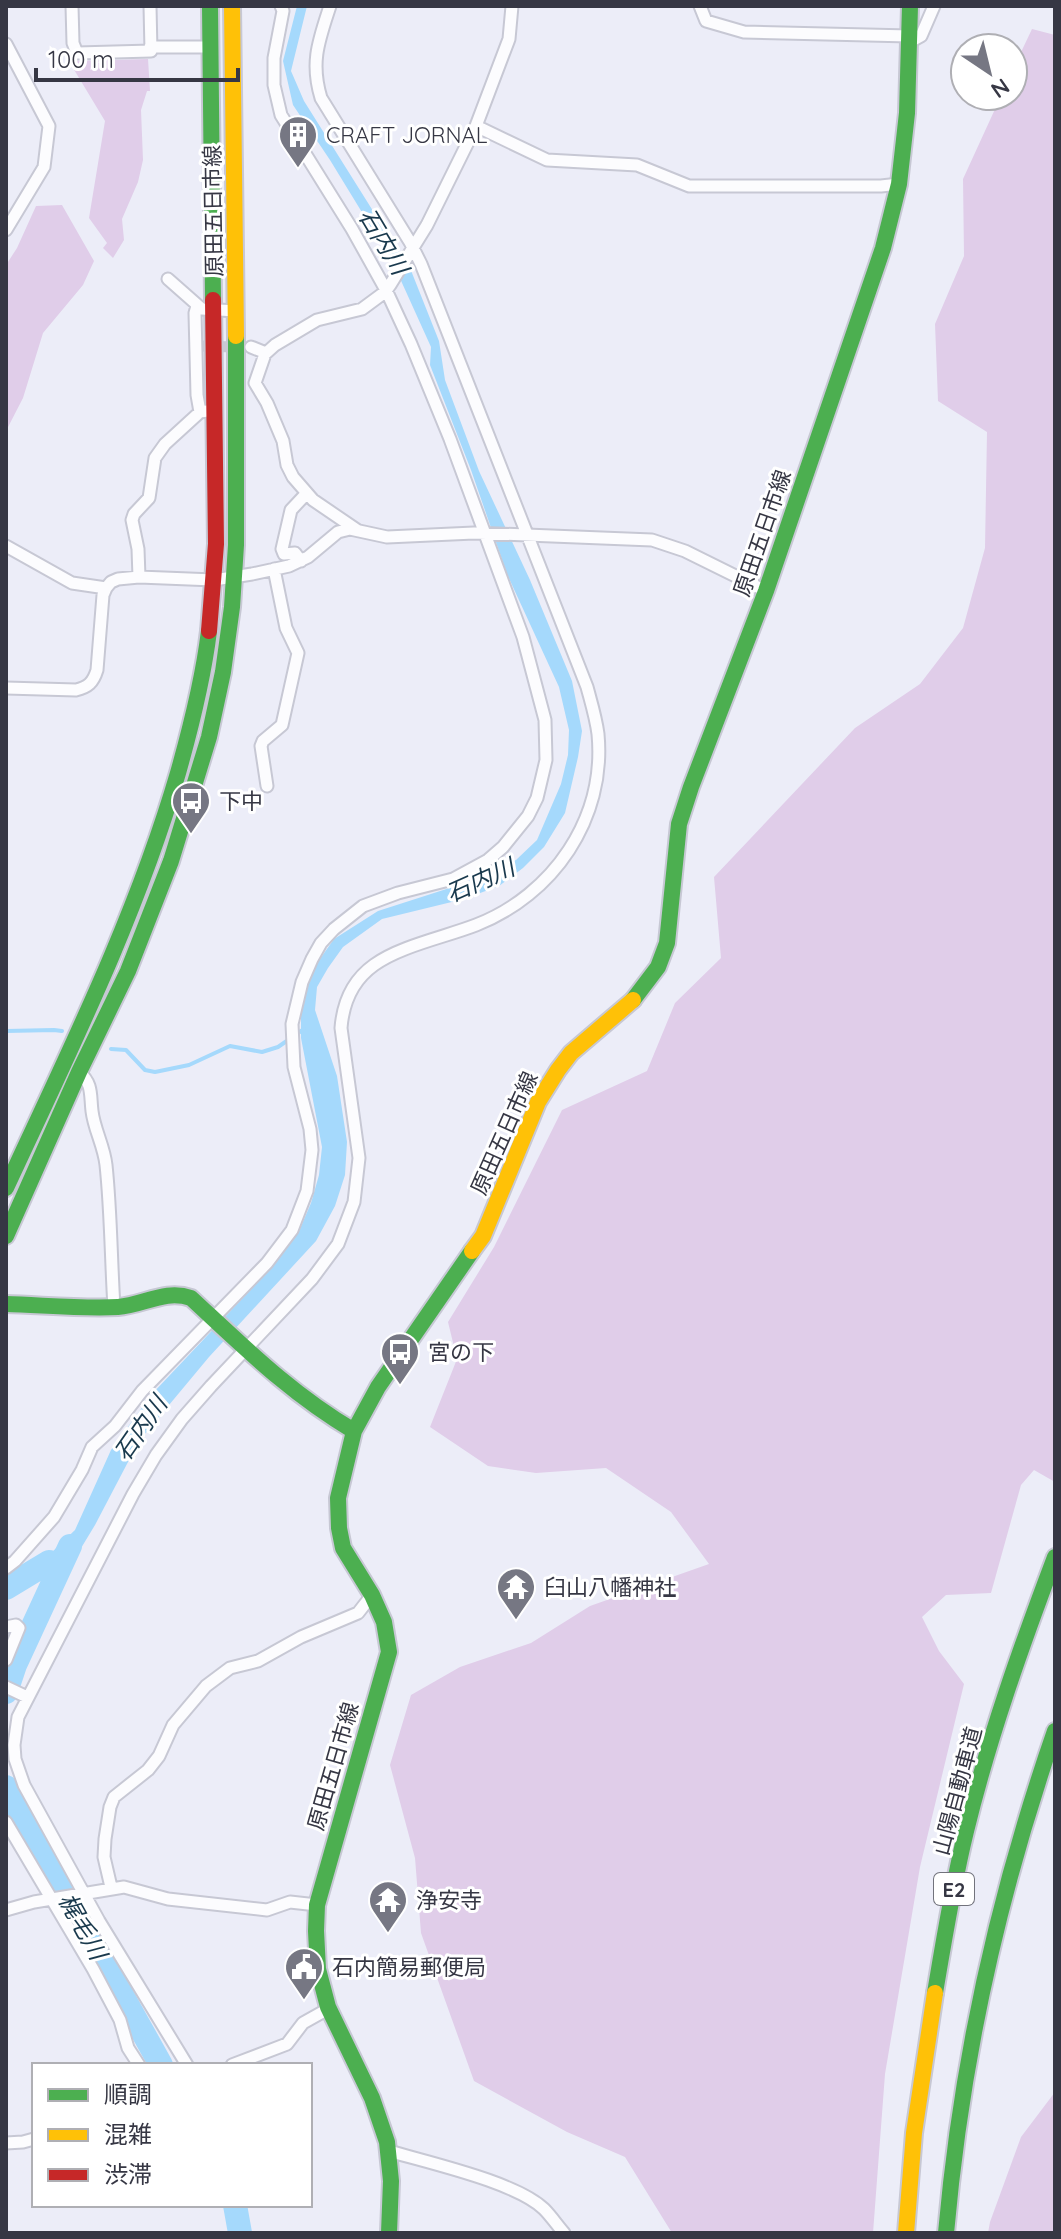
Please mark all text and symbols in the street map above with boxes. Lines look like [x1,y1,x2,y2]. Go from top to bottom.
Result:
scale bar [36,32,238,82]
north arrow [949,32,1029,112]
text: 100 m [48,44,114,74]
text: N [986,72,1015,104]
building icon: CRAFT JORNAL [277,114,319,169]
place label: CRAFT JORNAL [326,121,488,149]
street label: 原田五日市線 [198,145,228,277]
water label: 石内川 [353,202,417,282]
street label: 原田五日市線 [727,466,797,600]
bus stop icon: 下中 [170,780,212,835]
place label: 下中 [219,787,263,815]
water label: 石内川 [441,850,522,908]
street label: 原田五日市線 [464,1067,544,1199]
bus stop icon: 宮の下 [379,1331,421,1386]
place label: 宮の下 [428,1338,494,1366]
water label: 石内川 [107,1387,175,1466]
temple icon: 臼山八幡神社 [495,1566,537,1621]
place label: 臼山八幡神社 [544,1573,676,1601]
street label: 原田五日市線 [301,1699,365,1833]
street label: 山陽自動車道 [926,1724,988,1858]
road number: E2 [934,1873,974,1905]
temple icon: 浄安寺 [367,1879,409,1934]
place label: 浄安寺 [416,1886,482,1914]
water label: 梶毛川 [52,1887,115,1967]
public building icon: 石内簡易郵便局 [283,1946,325,2001]
place label: 石内簡易郵便局 [332,1953,486,1981]
legend [32,2063,312,2207]
text: 順調 [104,2079,152,2109]
text: 混雑 [104,2119,152,2149]
text: 渋滞 [104,2159,152,2189]

